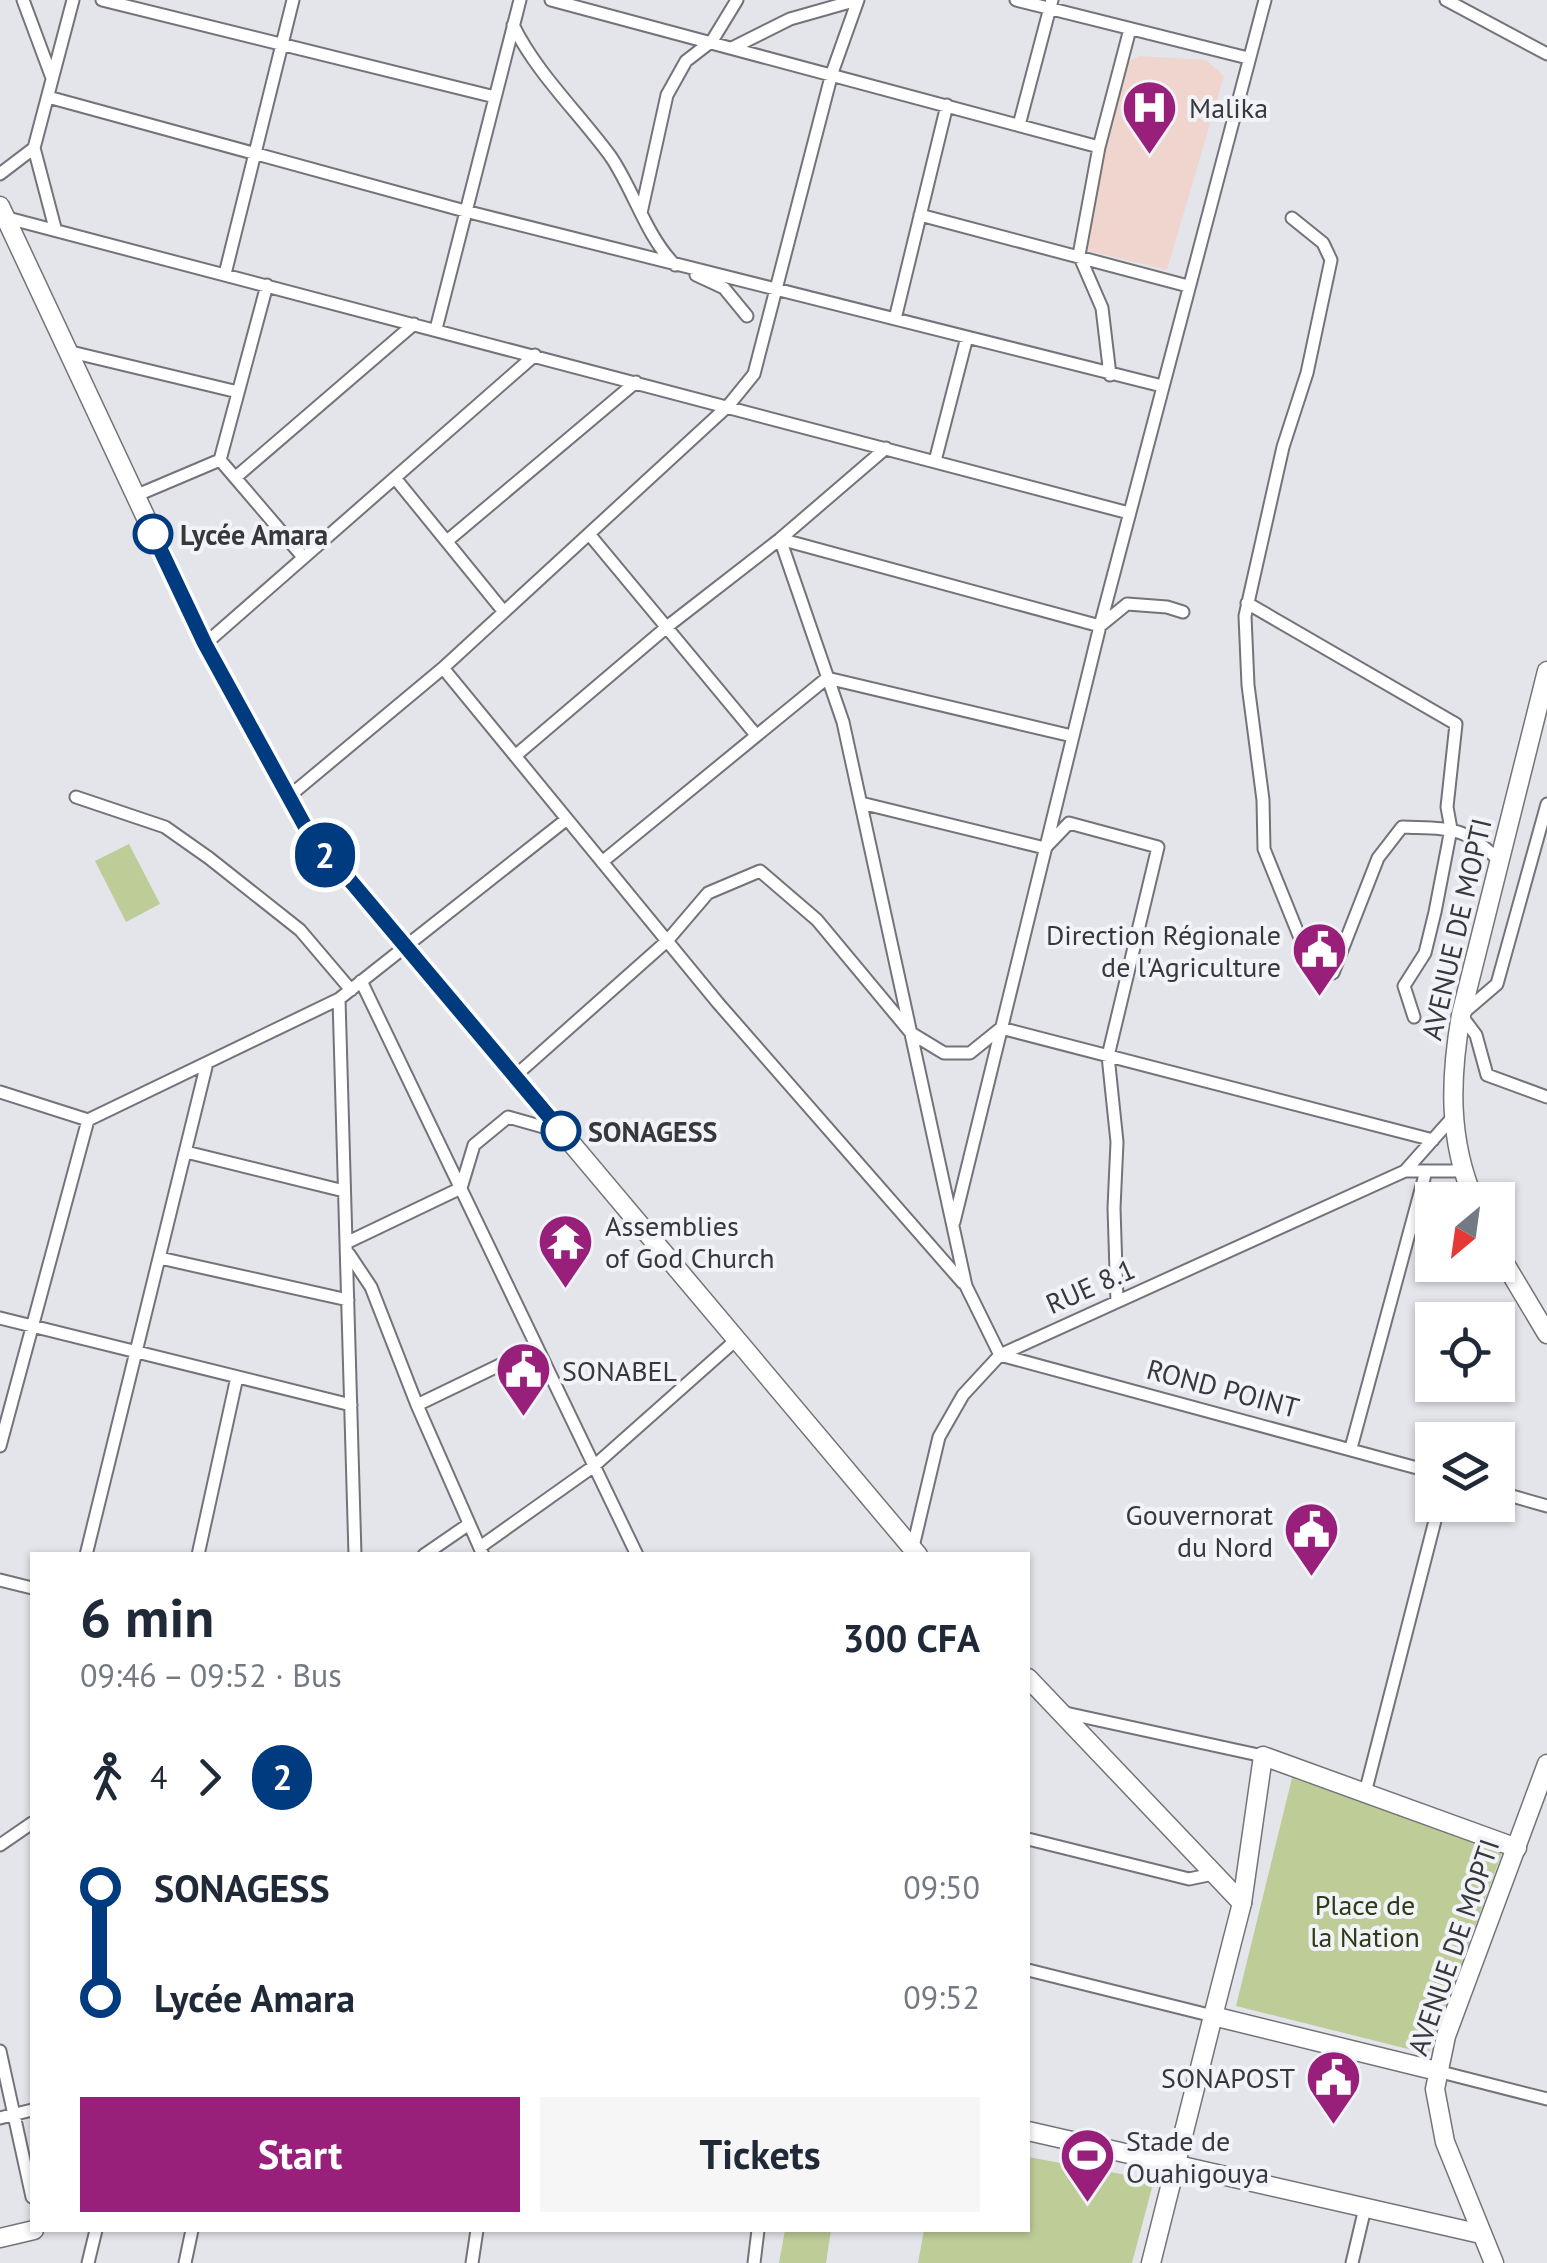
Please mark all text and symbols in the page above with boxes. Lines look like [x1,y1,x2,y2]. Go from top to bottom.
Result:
hospital icon: Malika [1120,77,1180,156]
place label: Malika [1189,89,1268,126]
marker: Lycée Amara [134,515,172,553]
place label: Lycée Amara [180,516,328,553]
street label: AVENUE DE MOPTI [1412,814,1500,1044]
line badge: 2 [292,822,358,888]
text: 2 [315,832,335,878]
place label: Direction Régionale de l'Agriculture [1046,916,1281,985]
public building icon: Direction Régionale de l'Agriculture [1290,920,1350,999]
marker: SONAGESS [542,1112,580,1150]
place label: SONAGESS [588,1113,717,1150]
north arrow [1415,1182,1515,1282]
map controls [1415,1182,1515,1522]
place label: Assemblies of God Church [605,1207,775,1276]
temple icon: Assemblies of God Church [536,1211,596,1290]
street label: RUE 8.1 [1040,1250,1140,1322]
button: locate [1415,1302,1515,1402]
public building icon: SONABEL [493,1340,553,1419]
street label: ROND POINT [1143,1350,1304,1426]
place label: SONABEL [562,1352,677,1389]
button: layers [1415,1422,1515,1522]
place label: Gouvernorat du Nord [1126,1496,1273,1565]
public building icon: Gouvernorat du Nord [1282,1500,1342,1579]
text: 6 min [80,1581,214,1652]
text: 300 CFA [843,1613,980,1662]
text: 09:46 – 09:52 · Bus [80,1654,342,1696]
icon: walk [80,1750,135,1805]
icon: forward [182,1750,237,1805]
text: 2 [272,1754,292,1800]
text: 4 [150,1756,167,1798]
street label: AVENUE DE MOPTI [1399,1834,1507,2060]
text: SONAGESS [154,1863,330,1912]
text: 09:50 [903,1866,980,1908]
park label: Place de la Nation [1310,1886,1420,1955]
text: Lycée Amara [154,1973,355,2022]
text: 09:52 [903,1976,980,2018]
public building icon: SONAPOST [1304,2047,1364,2126]
place label: SONAPOST [1161,2059,1295,2096]
button: Start [80,2097,520,2212]
button: Tickets [540,2097,980,2212]
place label: Stade de Ouahigouya [1126,2122,1269,2191]
sports icon: Stade de Ouahigouya [1057,2126,1117,2205]

